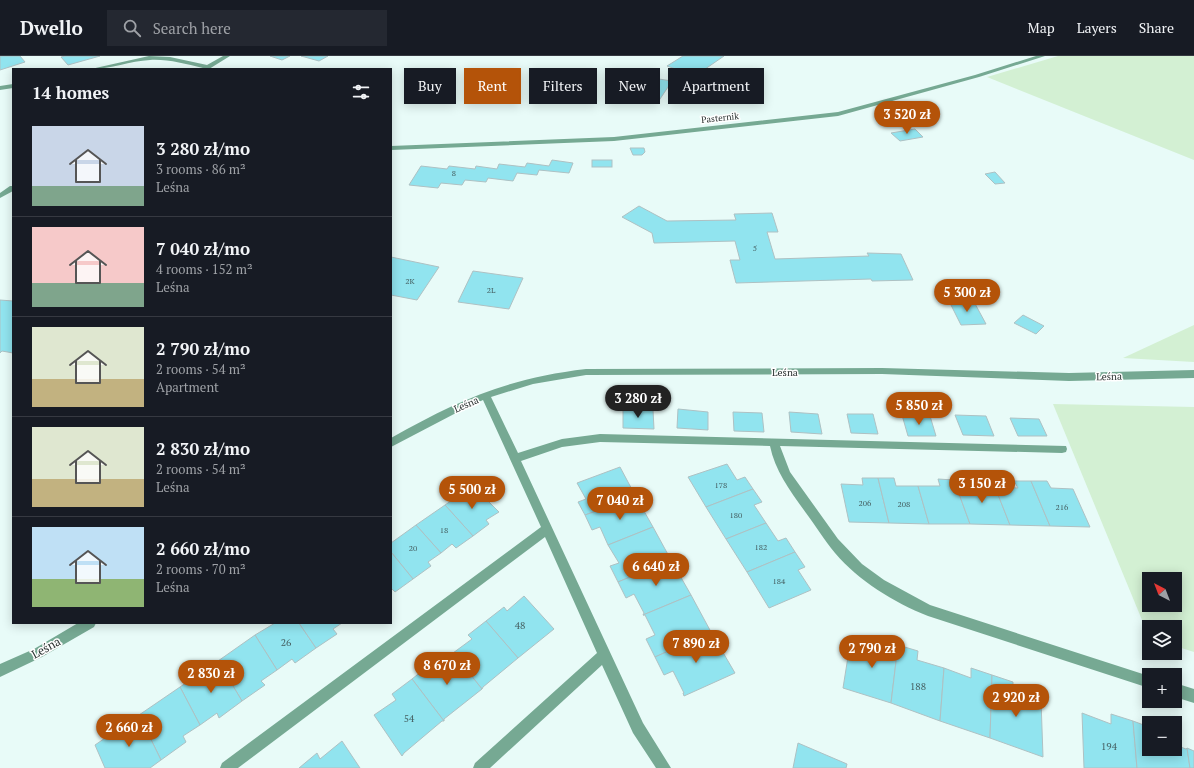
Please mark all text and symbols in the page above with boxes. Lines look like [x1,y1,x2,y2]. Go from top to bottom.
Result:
search box [107,10,387,46]
text: Dwello [20,15,83,40]
icon: search [121,17,143,39]
text: Search here [153,18,231,38]
text: Map [1028,18,1055,37]
text: Layers [1077,18,1117,37]
text: Share [1139,18,1174,37]
chip: Buy [404,68,456,104]
chip: Rent [464,68,521,104]
chip: Filters [529,68,597,104]
chip: New [605,68,660,104]
chip: Apartment [668,68,764,104]
text: 14 homes [32,81,109,104]
icon: filters [350,81,372,103]
pin: 3 520 zł [866,101,948,135]
text: 3 520 zł [883,105,931,123]
street label: Pasternik [701,110,740,126]
text: 3 280 zł/mo [156,137,250,160]
icon: home [64,142,112,190]
text: 3 rooms · 86 m² [156,160,246,178]
house number: 8 [452,168,456,178]
text: Leśna [156,178,190,196]
text: 7 040 zł/mo [156,237,250,260]
icon: home [64,243,112,291]
house number: 5 [753,243,757,253]
text: 4 rooms · 152 m² [156,260,253,278]
house number: 2K [405,276,416,286]
text: Leśna [156,278,190,296]
pin: 5 300 zł [926,279,1008,313]
text: 5 300 zł [943,283,991,301]
house number: 2L [487,285,496,295]
text: 2 790 zł/mo [156,337,250,360]
icon: home [64,343,112,391]
text: 2 rooms · 54 m² [156,360,246,378]
street label: Leśna [772,366,798,379]
street label: Leśna [1096,370,1122,383]
text: Apartment [156,378,219,396]
pin: 3 280 zł [597,385,679,419]
text: 3 280 zł [614,389,662,407]
pin: 5 850 zł [878,392,960,426]
street label: Leśna [452,393,481,415]
text: 5 850 zł [895,396,943,414]
text: 2 830 zł/mo [156,437,250,460]
icon: home [64,443,112,491]
text: 2 rooms · 54 m² [156,460,246,478]
pin: 3 150 zł [941,470,1023,504]
text: 3 150 zł [958,474,1006,492]
pin: 5 500 zł [431,476,513,510]
text: Leśna [156,478,190,496]
text: 5 500 zł [448,480,496,498]
house number: 178 [715,480,727,490]
pin: 7 040 zł [579,487,661,521]
text: 7 040 zł [596,491,644,509]
house number: 206 [859,498,872,508]
house number: 208 [898,499,910,509]
house number: 216 [1056,502,1069,512]
house number: 180 [730,510,742,520]
house number: 18 [440,525,448,535]
text: 2 660 zł/mo [156,537,250,560]
house number: 182 [755,542,767,552]
icon: home [64,543,112,591]
house number: 20 [409,543,417,553]
pin: 6 640 zł [615,553,697,587]
text: 6 640 zł [632,557,680,575]
text: 2 rooms · 70 m² [156,560,246,578]
north arrow [1142,572,1182,612]
map controls [1142,572,1182,756]
house number: 184 [773,576,786,586]
text: Leśna [156,578,190,596]
house number: 48 [515,619,525,632]
button: layers [1142,620,1182,660]
pin: 7 890 zł [655,630,737,664]
street label: Leśna [29,633,63,662]
text: 7 890 zł [672,634,720,652]
pin: 2 790 zł [831,635,913,669]
house number: 26 [281,636,292,649]
text: 2 790 zł [848,639,896,657]
pin: 8 670 zł [406,652,488,686]
text: 8 670 zł [423,656,471,674]
pin: 2 830 zł [170,660,252,694]
text: 2 830 zł [187,664,235,682]
button: + [1142,668,1182,708]
house number: 188 [910,680,926,693]
pin: 2 920 zł [975,684,1057,718]
text: 2 920 zł [992,688,1040,706]
house number: 54 [404,712,415,725]
pin: 2 660 zł [88,714,170,748]
button: − [1142,716,1182,756]
text: 2 660 zł [105,718,153,736]
house number: 194 [1101,740,1118,753]

